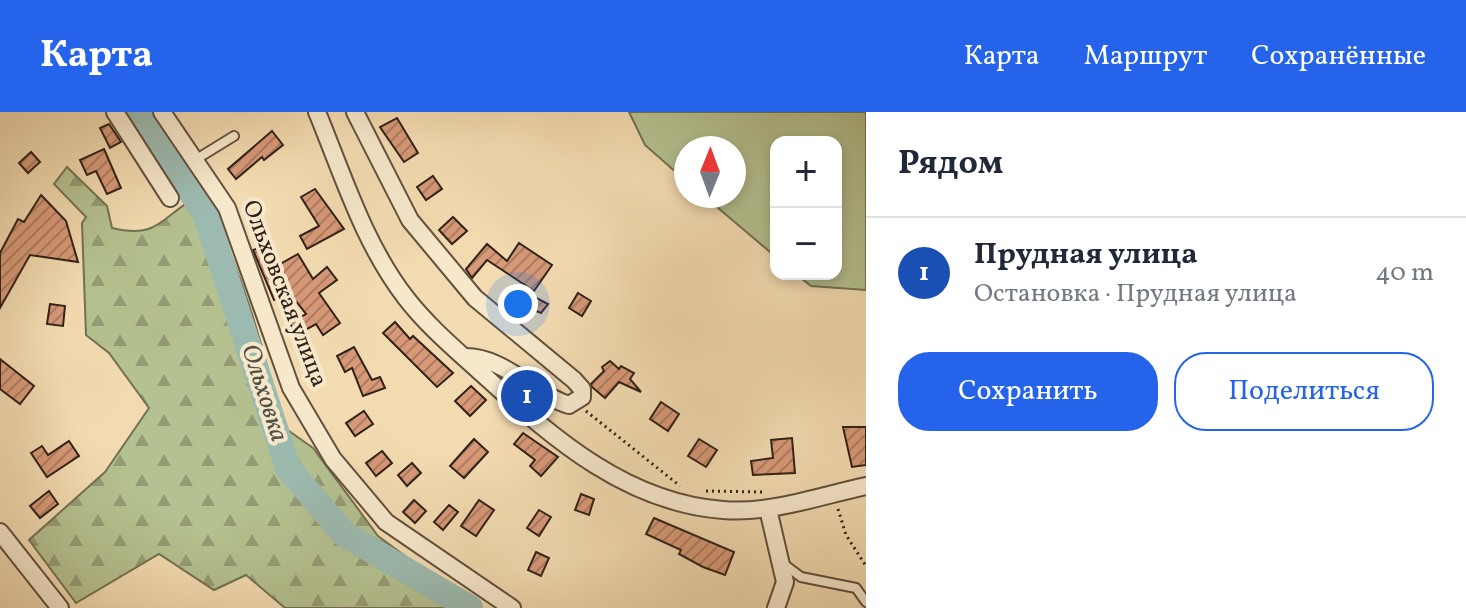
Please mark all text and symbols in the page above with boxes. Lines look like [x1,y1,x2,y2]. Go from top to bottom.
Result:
text: Карта [40,30,153,83]
text: Карта [964,37,1040,76]
text: Маршрут [1084,37,1207,76]
text: Сохранённые [1251,37,1426,76]
north arrow [674,136,746,208]
map controls [770,136,842,280]
button: + [770,136,842,208]
text: Рядом [898,141,1003,188]
street label: Ольховская улица [233,196,335,392]
button: − [770,208,842,280]
text: Прудная улица [974,234,1198,276]
text: 1 [919,255,929,291]
text: 40 m [1375,255,1434,291]
text: Остановка · Прудная улица [974,276,1297,312]
your location [498,284,538,324]
water label: Ольховка [231,340,297,446]
button: Сохранить [898,352,1158,431]
button: Поделиться [1174,352,1434,431]
pin: 1 [501,366,553,426]

